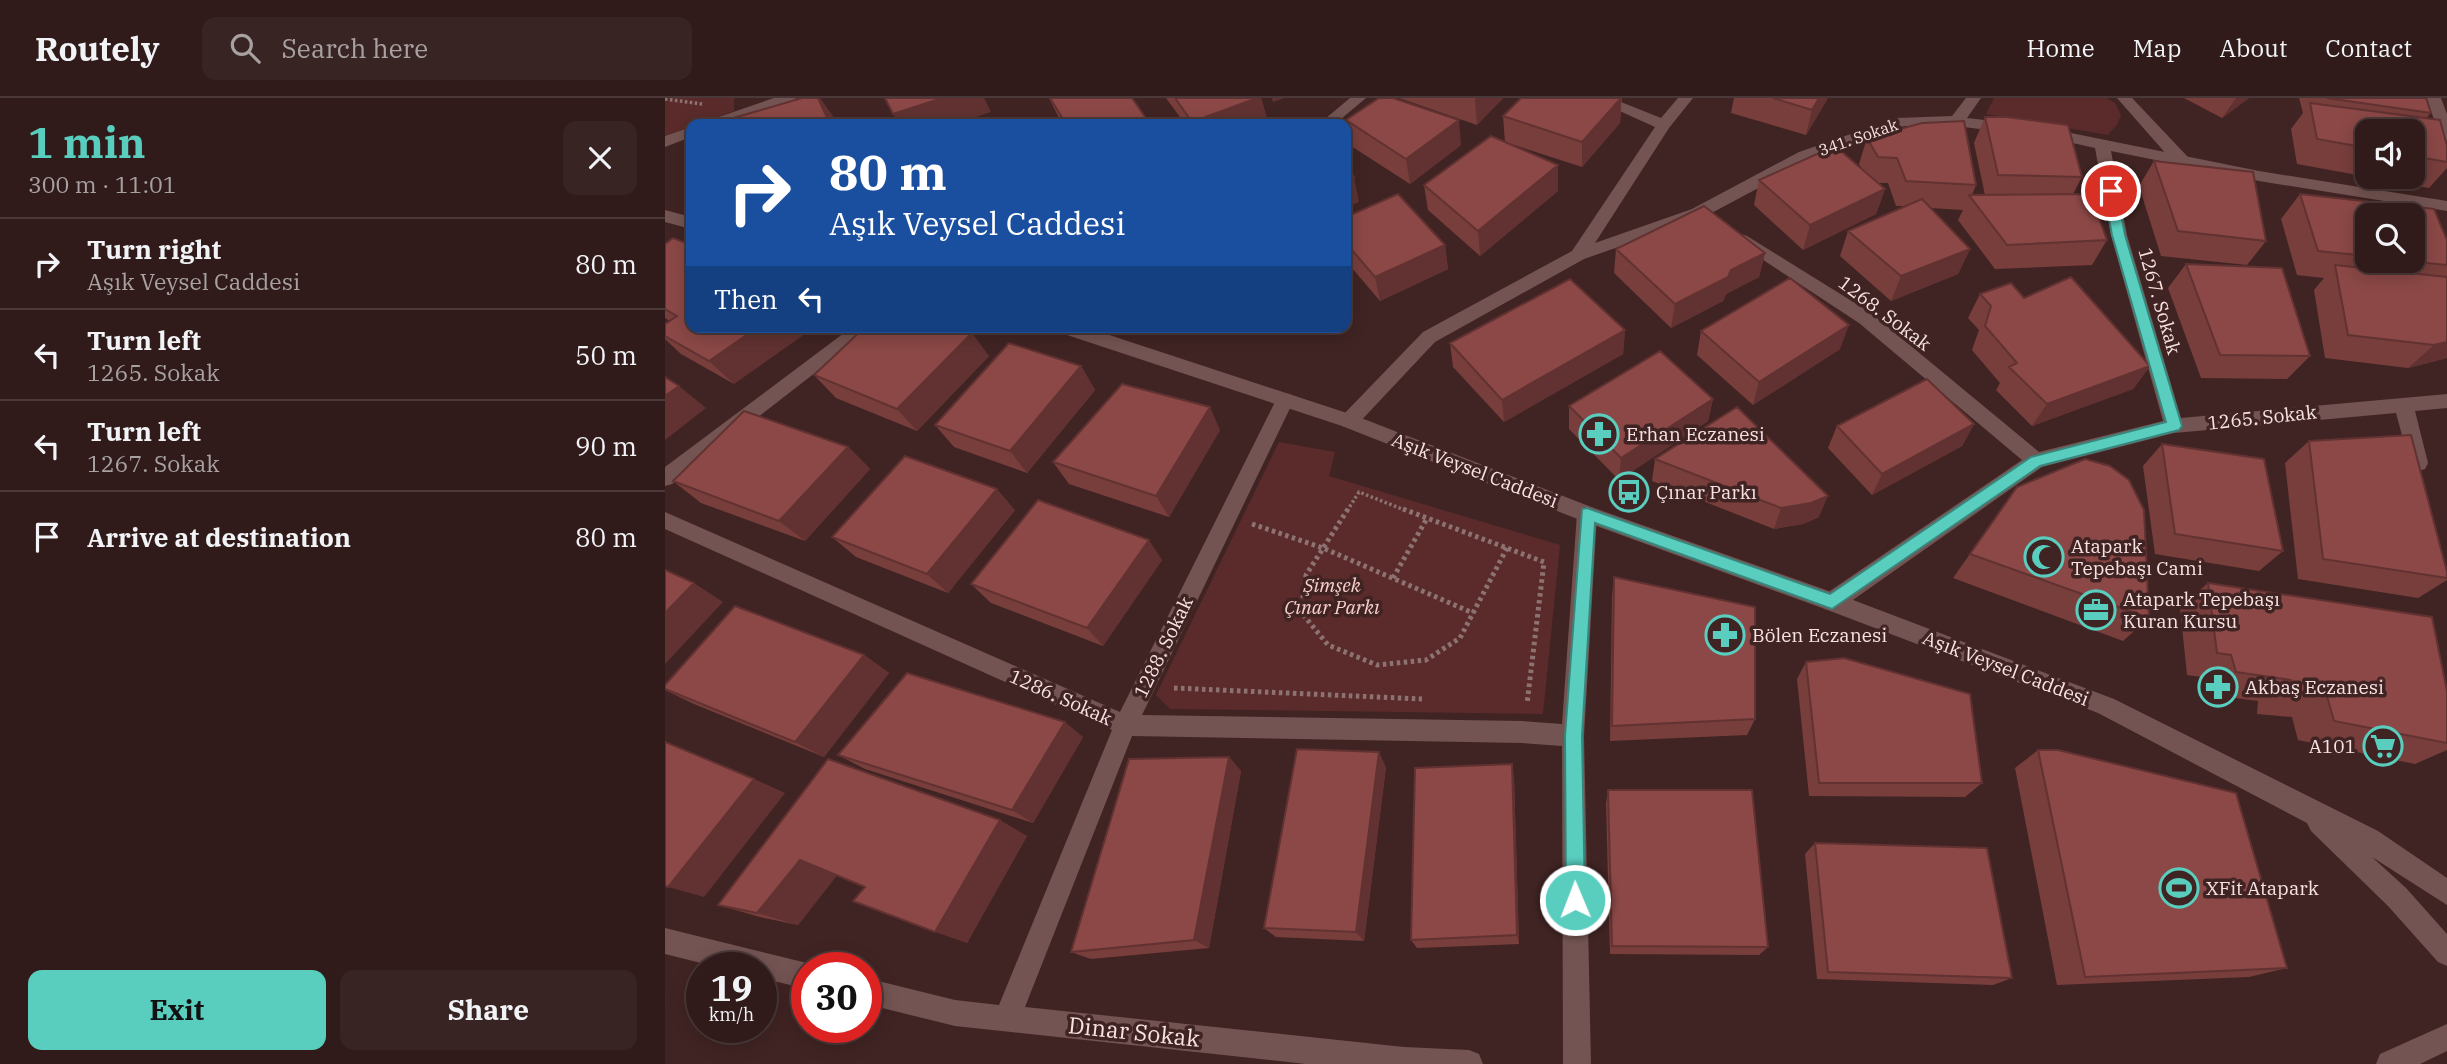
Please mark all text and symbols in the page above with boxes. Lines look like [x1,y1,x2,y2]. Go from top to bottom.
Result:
search box [202,17,692,80]
text: Routely [35,27,160,70]
icon: search [226,29,264,67]
text: Search here [282,31,428,65]
text: Home [2027,32,2095,64]
text: Map [2133,32,2181,64]
text: About [2219,32,2287,64]
text: Contact [2325,32,2412,64]
street label: 341. Sokak [1816,114,1901,160]
text: 1 min [28,115,146,170]
map controls [2355,119,2425,273]
button: sound [2355,119,2425,189]
button: close [563,121,637,195]
text: 80 m [829,140,947,203]
icon: right [714,147,805,238]
pin [2081,161,2141,221]
text: 300 m · 11:01 [28,169,177,199]
icon: arrive [2092,172,2130,210]
text: Aşık Veysel Caddesi [829,202,1126,244]
button: search [2355,203,2425,273]
text: Turn right [87,232,221,266]
icon: right [28,245,66,283]
street label: 1267. Sokak [2133,245,2187,357]
text: 80 m [575,247,637,281]
text: Aşık Veysel Caddesi [87,266,300,296]
street label: 1268. Sokak [1834,270,1936,356]
icon: left [792,280,830,318]
text: Then [714,282,778,316]
text: Turn left [87,323,201,357]
icon: left [28,336,66,374]
text: 50 m [575,338,637,372]
text: 1265. Sokak [87,357,220,387]
street label: 1265. Sokak [2206,399,2318,435]
pharmacy icon: Erhan Eczanesi [1578,413,1620,455]
text: Turn left [87,414,201,448]
place label: Erhan Eczanesi [1626,422,1765,446]
icon: left [28,427,66,465]
street label: Aşık Veysel Caddesi [1389,427,1562,513]
text: 90 m [575,429,637,463]
text: 1267. Sokak [87,448,220,478]
bus stop icon: Çınar Parkı [1608,471,1650,513]
place label: Çınar Parkı [1656,480,1757,504]
icon: arrive [28,518,66,556]
text: Arrive at destination [87,520,351,554]
text: 80 m [575,520,637,554]
place label: Atapark Tepebaşı Cami [2071,534,2203,580]
mosque icon: Atapark Tepebaşı Cami [2023,536,2065,578]
park label: Şimşek Çınar Parkı [1284,573,1380,619]
place label: Atapark Tepebaşı Kuran Kursu [2123,587,2280,633]
office icon: Atapark Tepebaşı Kuran Kursu [2075,589,2117,631]
street label: 1288. Sokak [1128,593,1198,701]
pharmacy icon: Bölen Eczanesi [1704,614,1746,656]
place label: Bölen Eczanesi [1752,623,1887,647]
street label: Aşık Veysel Caddesi [1920,625,2093,711]
street label: 1286. Sokak [1006,664,1116,730]
pharmacy icon: Akbaş Eczanesi [2197,666,2239,708]
place label: Akbaş Eczanesi [2245,675,2384,699]
supermarket icon: A101 [2362,725,2404,767]
place label: A101 [2309,734,2356,758]
position arrow [1538,863,1612,937]
sports icon: XFit Atapark [2158,867,2200,909]
place label: XFit Atapark [2206,876,2319,900]
speed limit sign: 30 [791,952,882,1043]
text: 19 [710,965,753,1011]
button: Exit [28,970,326,1050]
button: Share [340,970,637,1050]
text: km/h [709,1003,754,1026]
street label: Dinar Sokak [1067,1009,1202,1053]

